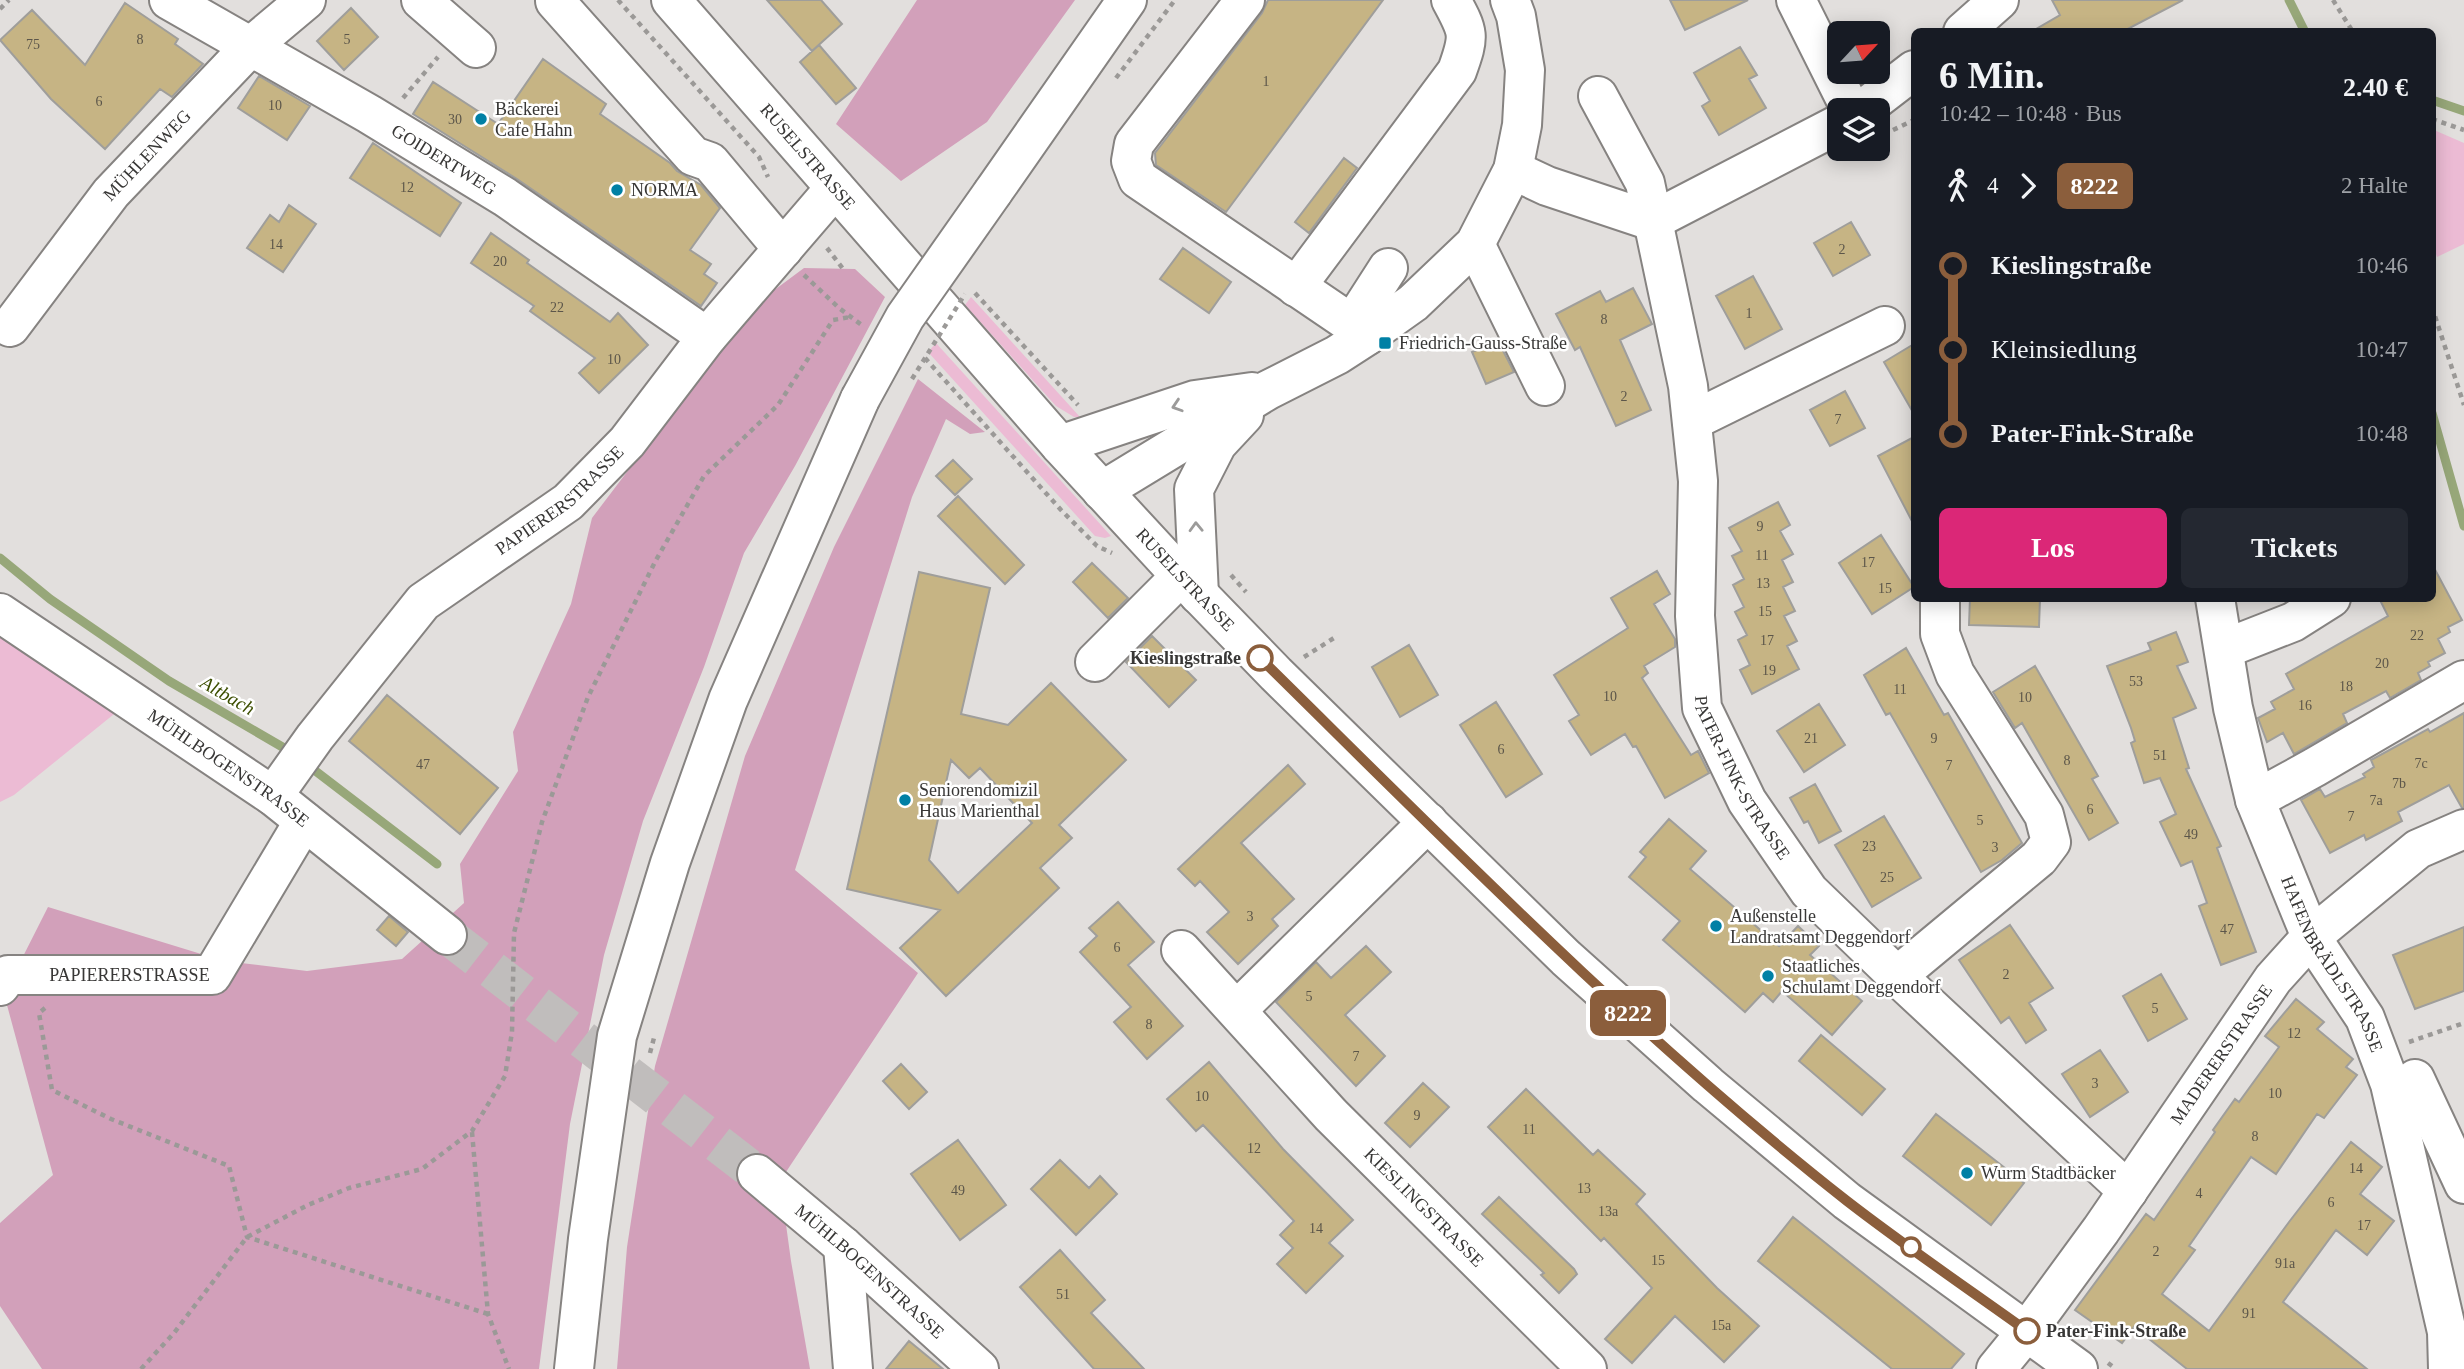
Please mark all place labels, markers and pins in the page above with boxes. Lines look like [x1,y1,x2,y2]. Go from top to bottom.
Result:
place label: Bäckerei Cafe Hahn [495,99,572,140]
marker: Bäckerei Cafe Hahn [473,111,489,127]
place label: NORMA [631,180,698,200]
marker: NORMA [609,182,625,198]
place label: Friedrich-Gauss-Straße [1399,333,1567,353]
marker: Friedrich-Gauss-Straße [1377,335,1393,351]
marker: Kieslingstraße [1247,645,1273,671]
place label: Kieslingstraße [1130,648,1241,668]
place label: Seniorendomizil Haus Marienthal [919,780,1039,821]
marker: Seniorendomizil Haus Marienthal [897,792,913,808]
place label: Außenstelle Landratsamt Deggendorf [1730,906,1910,947]
marker: Außenstelle Landratsamt Deggendorf [1708,918,1724,934]
place label: Staatliches Schulamt Deggendorf [1782,956,1940,997]
marker: Staatliches Schulamt Deggendorf [1760,968,1776,984]
place label: Wurm Stadtbäcker [1981,1163,2116,1183]
marker: Wurm Stadtbäcker [1959,1165,1975,1181]
unlabelled marker [1901,1237,1921,1257]
marker: Pater-Fink-Straße [2014,1318,2040,1344]
place label: Pater-Fink-Straße [2046,1321,2186,1341]

